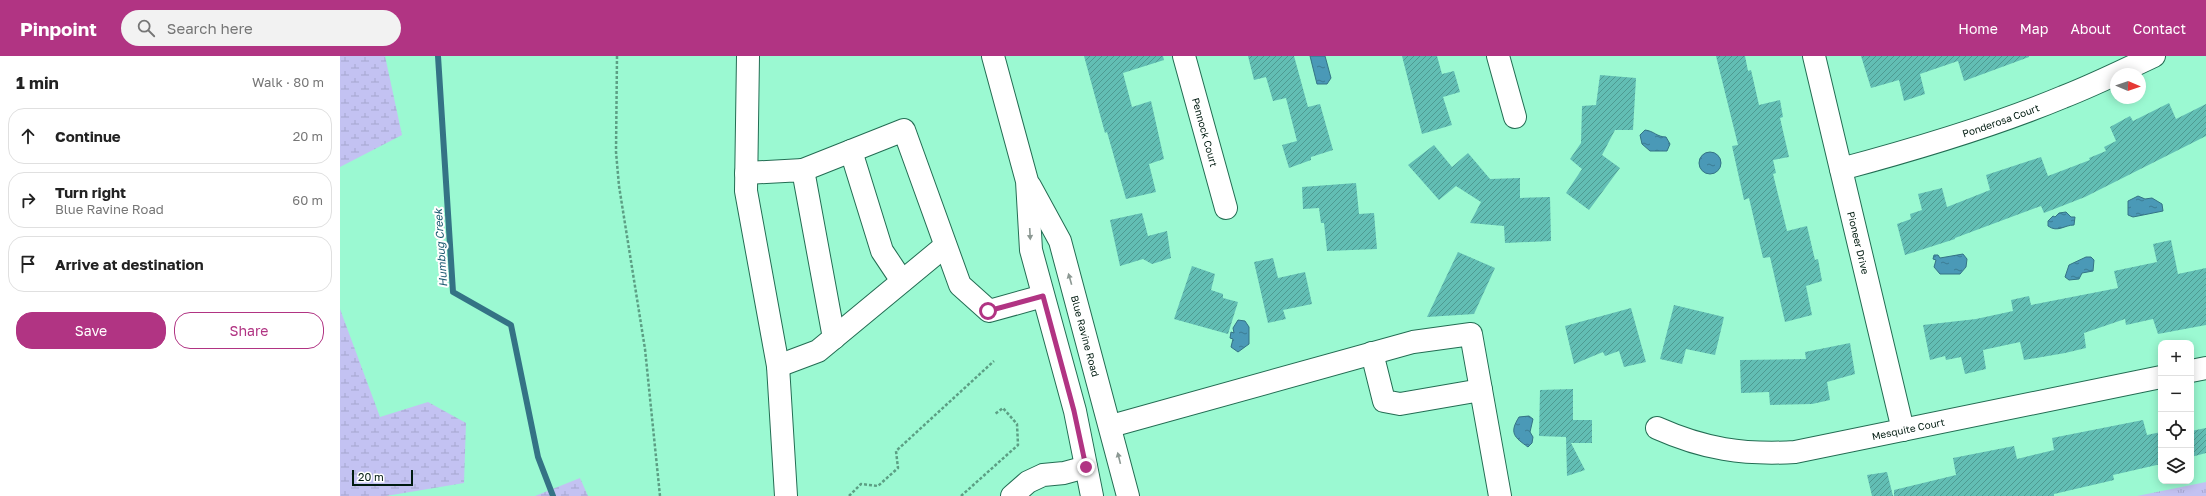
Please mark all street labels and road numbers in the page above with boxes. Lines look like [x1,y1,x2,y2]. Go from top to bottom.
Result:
street label: Pennock Court [1190,96,1220,168]
street label: Ponderosa Court [1961,101,2041,139]
street label: Pioneer Drive [1845,210,1872,276]
street label: Blue Ravine Road [1069,294,1102,378]
street label: Mesquite Court [1871,416,1945,442]

